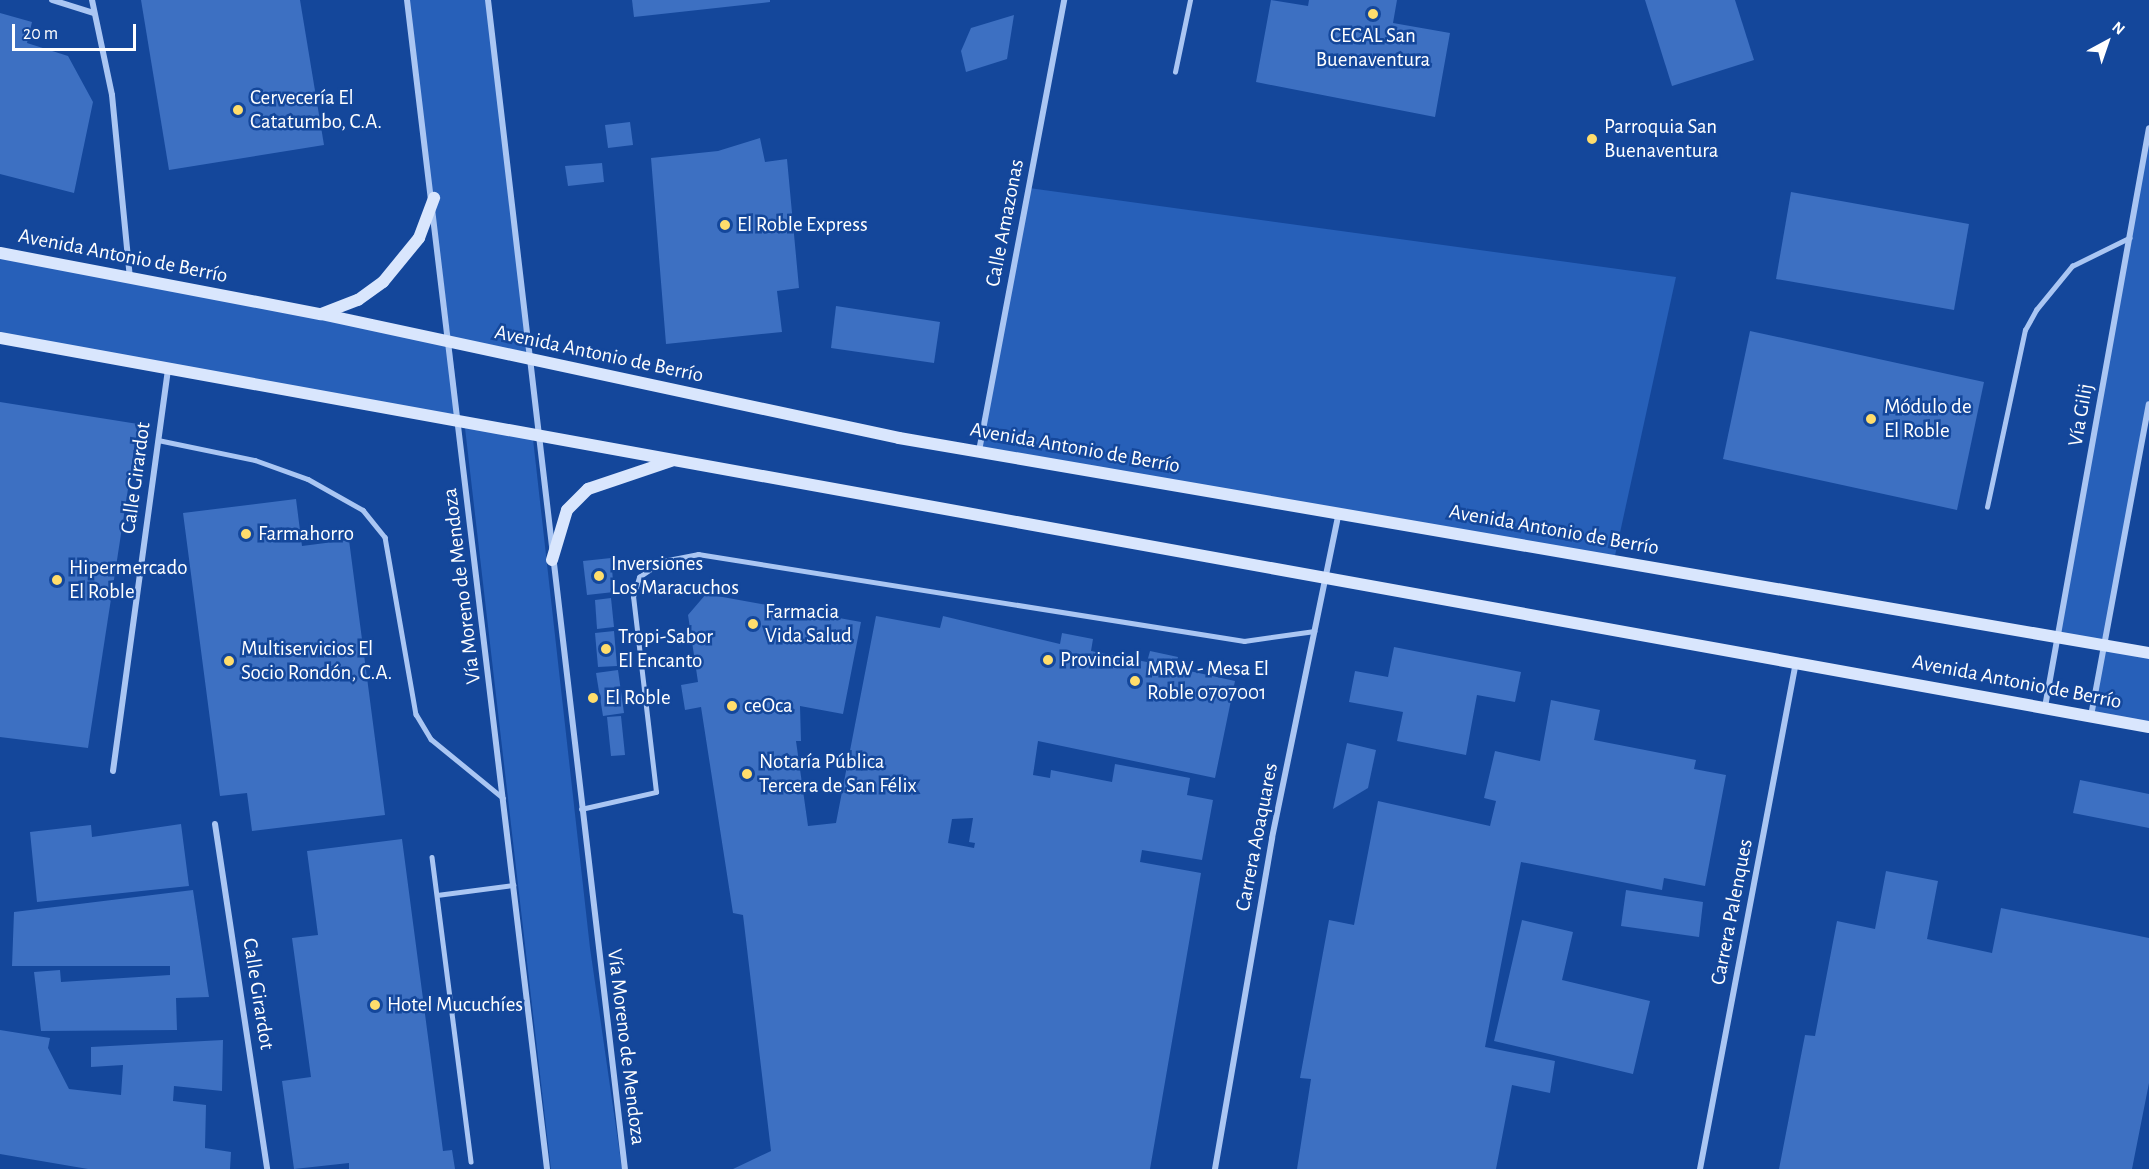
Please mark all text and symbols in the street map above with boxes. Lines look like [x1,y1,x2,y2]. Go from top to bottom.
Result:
marker: CECAL San Buenaventura [1366,7,1380,21]
scale bar [15,12,140,50]
north arrow [2077,12,2137,72]
text: N [2109,19,2128,38]
place label: CECAL San Buenaventura [1316,23,1430,73]
text: 20 m [23,25,58,43]
place label: Cervecería El Catatumbo, C.A. [250,85,382,135]
marker: Cervecería El Catatumbo, C.A. [231,103,245,117]
place label: Parroquia San Buenaventura [1604,114,1718,164]
marker: Parroquia San Buenaventura [1585,132,1599,146]
street label: Calle Amazonas [980,157,1030,289]
place label: El Roble Express [737,212,868,238]
marker: El Roble Express [718,218,732,232]
street label: Avenida Antonio de Berrío [16,223,230,289]
street label: Avenida Antonio de Berrío [492,320,706,388]
street label: Vía Gilij [2063,381,2099,449]
place label: Módulo de El Roble [1884,394,1972,444]
marker: Módulo de El Roble [1862,410,1880,428]
street label: Avenida Antonio de Berrío [968,417,1182,479]
street label: Calle Girardot [116,421,156,535]
street label: Vía Moreno de Mendoza [437,487,487,685]
street label: Avenida Antonio de Berrío [1447,499,1661,561]
place label: Farmahorro [258,521,354,547]
marker: Farmahorro [239,527,253,541]
place label: Inversiones Los Maracuchos [611,551,739,601]
place label: Hipermercado El Roble [69,555,188,605]
marker: Inversiones Los Maracuchos [592,569,606,583]
marker: Hipermercado El Roble [50,573,64,587]
place label: Farmacia Vida Salud [765,599,852,649]
marker: Farmacia Vida Salud [746,617,760,631]
place label: Tropi-Sabor El Encanto [618,624,713,674]
place label: Multiservicios El Socio Rondón, C.A. [241,636,392,686]
marker: Tropi-Sabor El Encanto [599,642,613,656]
place label: Provincial [1060,647,1140,673]
street label: Avenida Antonio de Berrío [1910,649,2124,715]
marker: Provincial [1041,653,1055,667]
marker: Multiservicios El Socio Rondón, C.A. [222,654,236,668]
place label: MRW - Mesa El Roble 0707001 [1147,656,1269,706]
marker: MRW - Mesa El Roble 0707001 [1128,674,1142,688]
place label: El Roble [605,685,671,711]
marker: El Roble [586,691,600,705]
place label: ceOca [744,693,793,719]
marker: ceOca [725,699,739,713]
place label: Notaría Pública Tercera de San Félix [759,749,917,799]
street label: Carrera Aoaquares [1230,761,1284,913]
marker: Notaría Pública Tercera de San Félix [740,767,754,781]
street label: Carrera Palenques [1706,837,1758,987]
street label: Calle Girardot [237,936,279,1052]
street label: Vía Moreno de Mendoza [601,948,651,1146]
place label: Hotel Mucuchíes [387,992,523,1018]
marker: Hotel Mucuchíes [368,998,382,1012]

